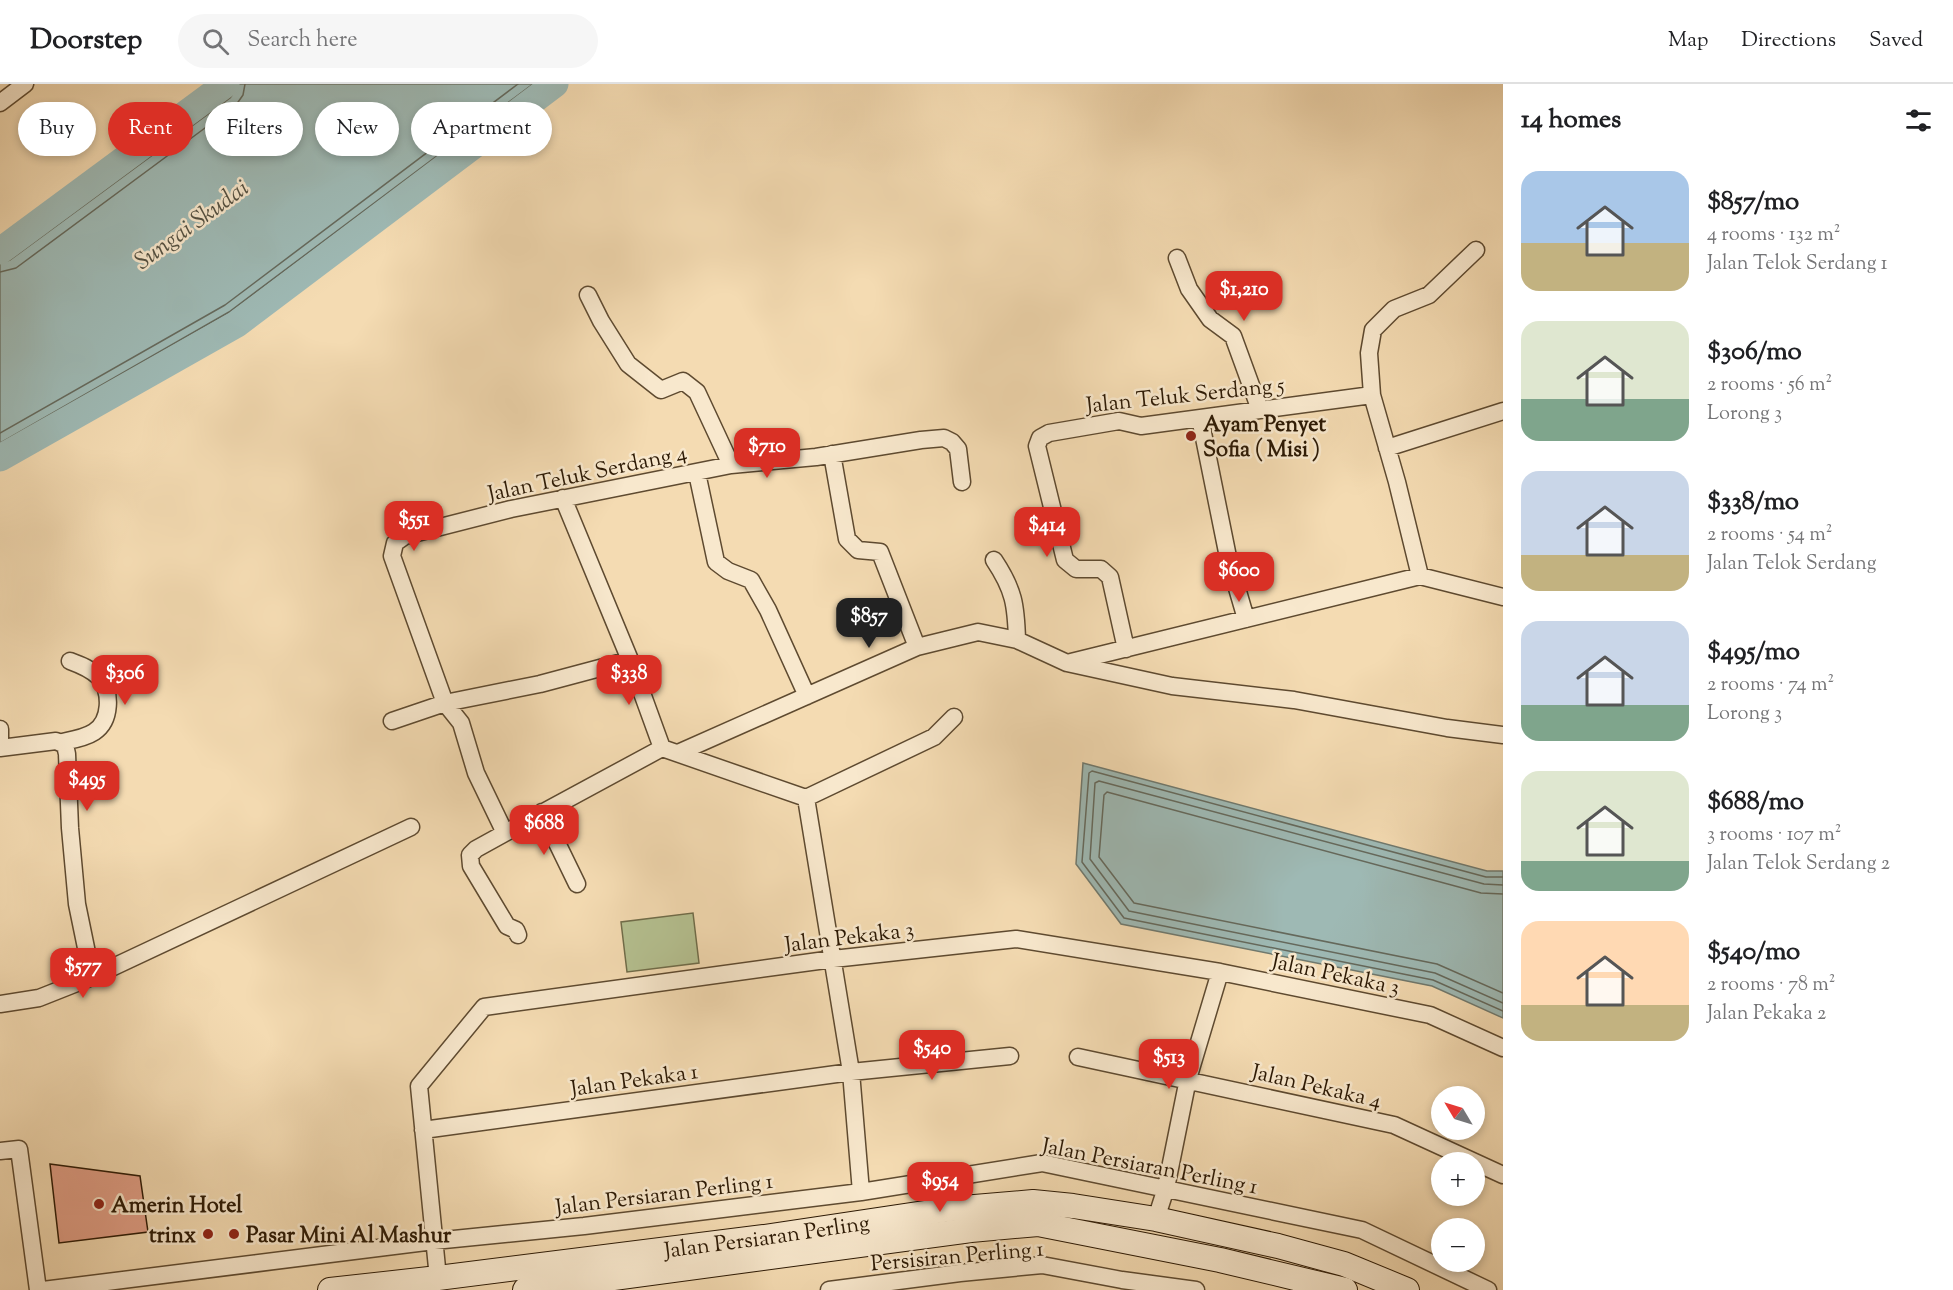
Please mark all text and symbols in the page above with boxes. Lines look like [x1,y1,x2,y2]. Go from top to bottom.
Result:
search box [178,14,598,68]
text: Doorstep [30,21,142,61]
icon: search [199,25,232,58]
text: Search here [247,25,358,57]
text: Map [1668,26,1708,56]
text: Directions [1741,26,1836,56]
text: Saved [1869,26,1923,56]
chip: Buy [18,102,96,156]
chip: Rent [108,102,193,156]
chip: Filters [205,102,303,156]
chip: New [315,102,399,156]
chip: Apartment [411,102,552,156]
text: 14 homes [1521,102,1621,139]
icon: filters [1902,104,1935,137]
water label: Sungai Skudai [128,172,256,279]
text: $857/mo [1707,184,1799,221]
icon: home [1569,195,1641,267]
text: 4 rooms · 132 m² [1707,221,1840,250]
text: Jalan Telok Serdang 1 [1707,250,1888,279]
pin: $1,210 [1195,271,1293,322]
text: $1,210 [1220,276,1269,305]
text: $306/mo [1707,334,1802,371]
icon: home [1569,345,1641,417]
street label: Jalan Teluk Serdang 5 [1084,371,1287,423]
text: 2 rooms · 56 m² [1707,371,1832,400]
text: Lorong 3 [1707,400,1782,429]
place label: Ayam Penyet Sofia ( Misi ) [1203,410,1326,467]
pin: $710 [731,428,803,479]
marker: Ayam Penyet Sofia ( Misi ) [1184,429,1198,443]
text: $710 [748,433,786,462]
street label: Jalan Teluk Serdang 4 [484,438,690,512]
text: $338/mo [1707,484,1799,521]
icon: home [1569,495,1641,567]
pin: $551 [378,501,450,552]
text: $551 [398,506,430,535]
pin: $414 [1011,507,1083,558]
text: $414 [1028,512,1066,541]
text: 2 rooms · 54 m² [1707,521,1832,550]
text: Jalan Telok Serdang [1707,550,1876,579]
pin: $600 [1203,552,1275,603]
text: $600 [1218,557,1260,586]
pin: $857 [833,598,905,649]
text: $857 [850,603,888,632]
text: $495/mo [1707,634,1800,671]
icon: home [1569,645,1641,717]
pin: $306 [89,655,161,706]
pin: $338 [593,655,665,706]
text: $306 [105,660,145,689]
text: $338 [611,660,647,689]
text: 2 rooms · 74 m² [1707,671,1834,700]
text: Lorong 3 [1707,700,1782,729]
pin: $495 [51,761,123,812]
text: $495 [68,766,106,795]
text: $688/mo [1707,784,1804,821]
icon: home [1569,795,1641,867]
pin: $688 [508,805,580,856]
text: $688 [524,810,564,839]
text: 3 rooms · 107 m² [1707,821,1841,850]
text: Jalan Telok Serdang 2 [1707,850,1890,879]
street label: Jalan Pekaka 3 [782,915,916,963]
text: $540/mo [1707,934,1800,971]
icon: home [1569,945,1641,1017]
street label: Jalan Pekaka 3 [1268,947,1402,1005]
pin: $577 [47,948,119,999]
text: $577 [64,953,102,982]
text: 2 rooms · 78 m² [1707,971,1836,1000]
text: Jalan Pekaka 2 [1707,1000,1826,1029]
pin: $540 [896,1030,968,1081]
text: $540 [913,1035,951,1064]
pin: $513 [1133,1039,1205,1090]
text: $513 [1153,1044,1185,1073]
street label: Jalan Pekaka 1 [568,1057,701,1107]
street label: Jalan Pekaka 4 [1247,1057,1384,1118]
north arrow [1431,1086,1485,1140]
map controls [1431,1086,1485,1272]
street label: Jalan Persiaran Perling 1 [1038,1131,1261,1205]
button: + [1431,1152,1485,1206]
pin: $954 [904,1162,976,1213]
street label: Jalan Persiaran Perling 1 [553,1167,776,1225]
text: $954 [921,1167,959,1196]
place label: Amerin Hotel [111,1191,243,1223]
marker: Amerin Hotel [92,1197,106,1211]
street label: Jalan Persiaran Perling [661,1208,872,1269]
button: − [1431,1218,1485,1272]
place label: trinx [149,1221,196,1253]
place label: Pasar Mini Al Mashur [246,1221,452,1253]
marker: trinx [201,1227,215,1241]
marker: Pasar Mini Al Mashur [227,1227,241,1241]
street label: Persisiran Perling 1 [869,1234,1046,1281]

